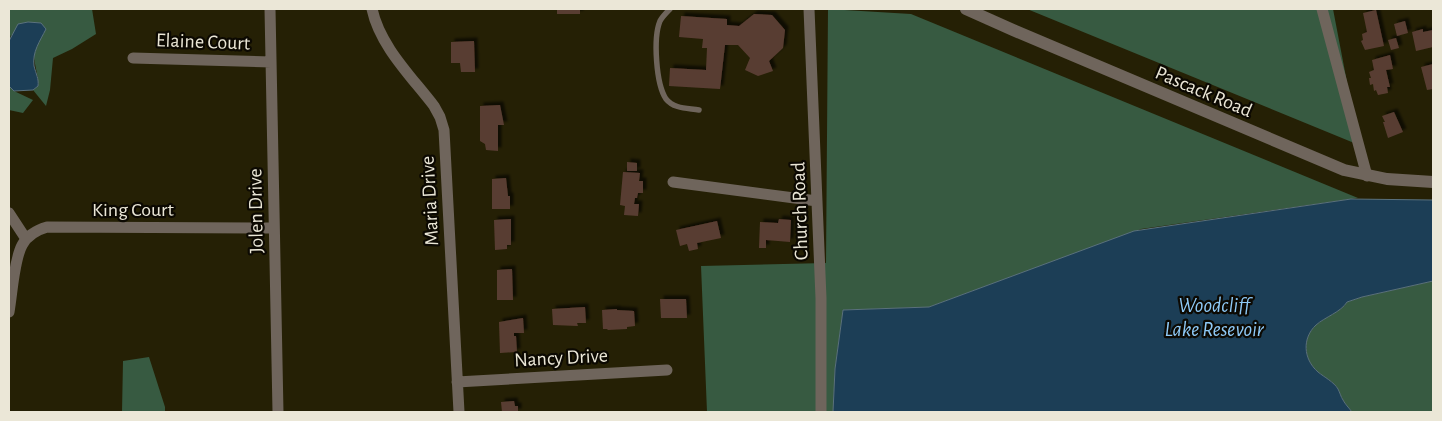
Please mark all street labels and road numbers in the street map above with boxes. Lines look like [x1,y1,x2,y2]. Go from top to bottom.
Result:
street label: Elaine Court [156,30,251,54]
street label: Pascack Road [1152,63,1255,121]
street label: Maria Drive [418,155,442,246]
street label: Church Road [788,161,812,260]
street label: Jolen Drive [245,168,267,254]
street label: King Court [92,200,175,220]
street label: Nancy Drive [514,346,608,370]

